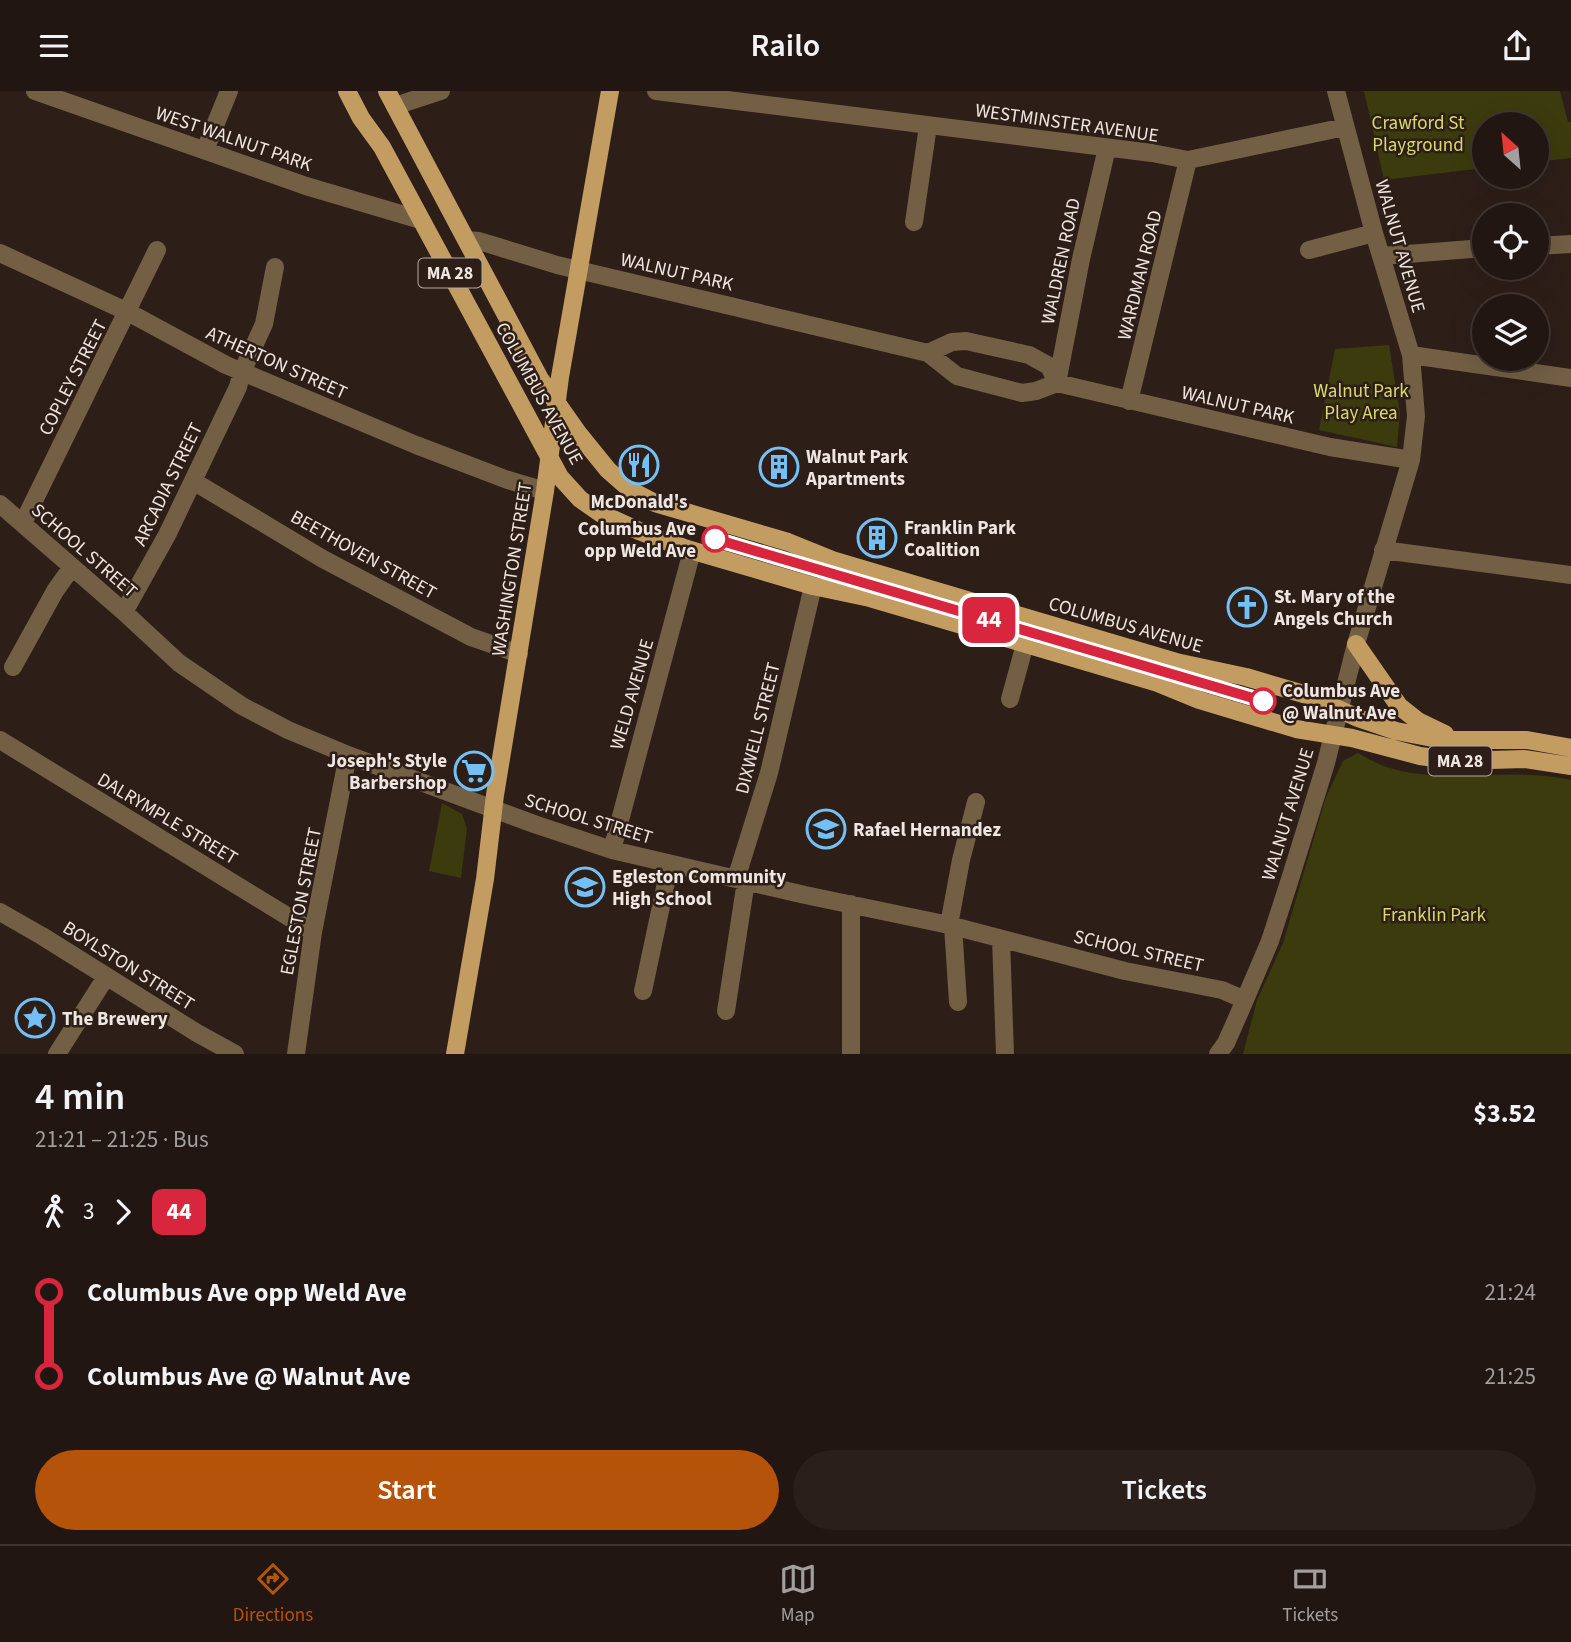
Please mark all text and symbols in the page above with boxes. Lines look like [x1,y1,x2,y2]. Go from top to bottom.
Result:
text: Railo [751,23,820,69]
icon: menu [35,27,73,65]
icon: share [1498,27,1536,65]
street label: WESTMINSTER AVENUE [973,97,1160,150]
street label: WEST WALNUT PARK [152,100,315,179]
park label: Crawford St Playground [1372,110,1465,159]
north arrow [1472,112,1549,189]
map controls [1472,112,1549,371]
street label: WALNUT AVENUE [1368,177,1431,316]
street label: WALDREN ROAD [1035,196,1088,327]
button: locate [1472,203,1549,280]
street label: WARDMAN ROAD [1111,207,1170,343]
street label: WALNUT PARK [618,246,736,299]
road number: MA 28 [419,259,482,287]
button: layers [1472,294,1549,371]
street label: COPLEY STREET [33,315,114,440]
street label: COLUMBUS AVENUE [488,318,589,470]
street label: ATHERTON STREET [202,320,351,407]
park label: Walnut Park Play Area [1313,378,1409,427]
street label: WALNUT PARK [1179,379,1297,432]
street label: ARCADIA STREET [127,418,210,551]
restaurant icon: McDonald's [618,444,660,486]
place label: Walnut Park Apartments [805,444,909,493]
building icon: Walnut Park Apartments [758,446,800,488]
street label: WASHINGTON STREET [485,480,540,658]
place label: McDonald's [591,489,687,516]
street label: SCHOOL STREET [25,497,143,605]
street label: BEETHOVEN STREET [285,504,441,607]
place label: Franklin Park Coalition [904,515,1017,564]
place label: Columbus Ave opp Weld Ave [578,516,696,565]
building icon: Franklin Park Coalition [856,517,898,559]
marker: Columbus Ave opp Weld Ave [702,526,728,552]
place label: St. Mary of the Angels Church [1273,584,1395,633]
church icon: St. Mary of the Angels Church [1226,586,1268,628]
street label: COLUMBUS AVENUE [1045,591,1206,660]
line badge: 44 [958,597,1020,643]
text: 44 [976,602,1002,637]
street label: WELD AVENUE [604,636,661,753]
street label: DIXWELL STREET [729,660,788,797]
place label: Columbus Ave @ Walnut Ave [1282,678,1400,727]
marker: Columbus Ave @ Walnut Ave [1250,688,1276,714]
street label: WALNUT AVENUE [1255,745,1321,884]
road number: MA 28 [1428,747,1492,775]
place label: Joseph's Style Barbershop [327,748,447,797]
supermarket icon: Joseph's Style Barbershop [453,750,495,792]
street label: DALRYMPLE STREET [92,767,243,872]
street label: SCHOOL STREET [521,787,656,852]
school or university icon: Rafael Hernandez [805,808,847,850]
place label: Rafael Hernandez [853,817,1001,844]
street label: EGLESTON STREET [274,825,329,978]
place label: Egleston Community High School [612,864,786,913]
school or university icon: Egleston Community High School [564,866,606,908]
park label: Franklin Park [1382,902,1486,929]
street label: BOYLSTON STREET [57,915,199,1018]
street label: SCHOOL STREET [1071,923,1206,980]
place icon: The Brewery [14,997,56,1039]
place label: The Brewery [62,1006,168,1033]
text: 4 min [35,1070,125,1124]
text: $3.52 [1473,1095,1536,1132]
text: 21:21 – 21:25 · Bus [35,1123,209,1156]
icon: walk [35,1193,73,1231]
icon: forward [104,1193,142,1231]
text: 44 [166,1194,192,1229]
text: 3 [83,1195,94,1228]
text: Columbus Ave opp Weld Ave [87,1274,407,1311]
text: 21:24 [1485,1276,1536,1309]
text: Columbus Ave @ Walnut Ave [87,1358,411,1395]
text: 21:25 [1485,1360,1536,1393]
button: Start [35,1450,779,1530]
button: Tickets [793,1450,1536,1530]
tab: Directions [233,1560,313,1629]
tab: Map [779,1560,817,1629]
tab: Tickets [1282,1560,1338,1629]

